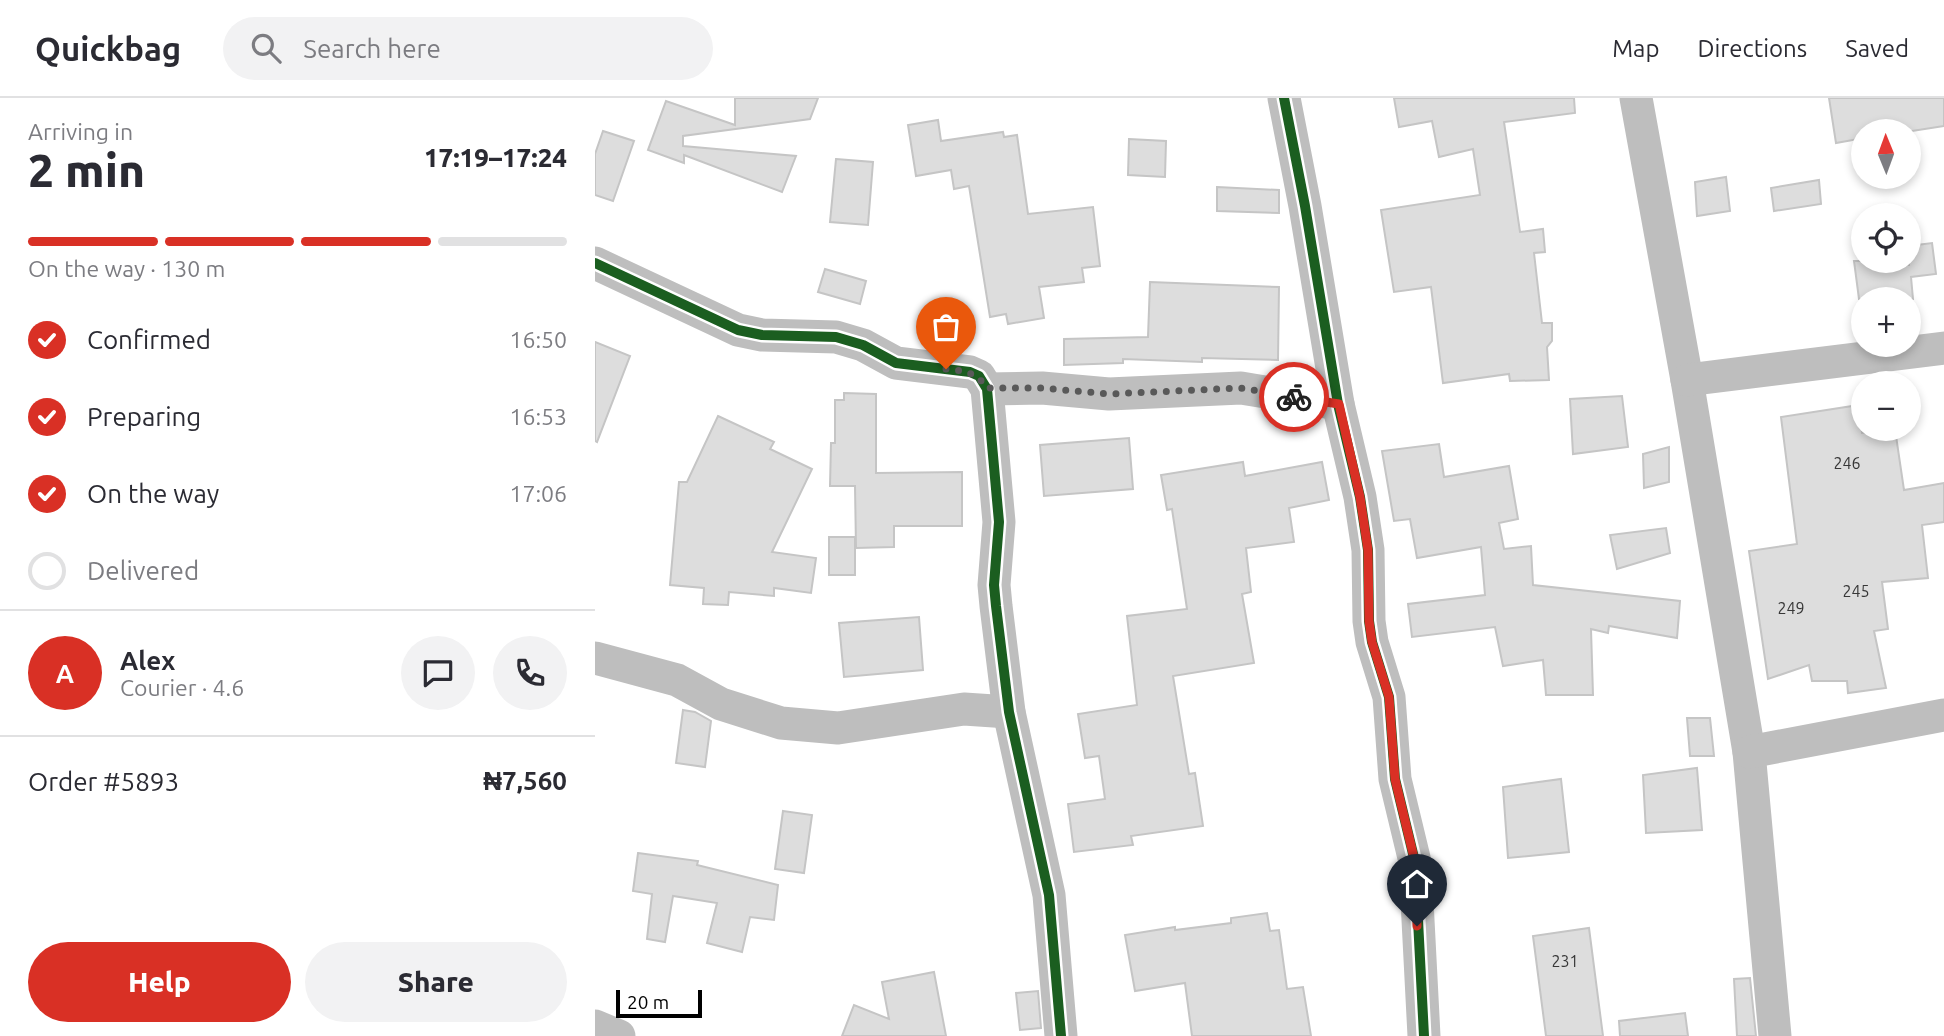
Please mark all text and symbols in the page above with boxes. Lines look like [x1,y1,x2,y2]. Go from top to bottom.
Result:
search box [223,17,713,80]
icon: search [247,29,285,67]
text: Quickbag [35,30,181,67]
text: Search here [303,34,441,63]
text: Map [1612,35,1659,62]
text: Directions [1697,35,1807,62]
text: Saved [1845,35,1909,62]
text: Arriving in [28,119,133,144]
north arrow [1851,119,1921,189]
map controls [1851,119,1921,441]
text: 17:19–17:24 [424,143,567,172]
text: 2 min [28,144,145,196]
button: locate [1851,203,1921,273]
text: On the way · 130 m [28,256,225,281]
button: + [1851,287,1921,357]
pin [916,297,976,369]
icon: bag [927,308,965,346]
icon: check [28,321,66,359]
text: Confirmed [87,325,211,354]
text: 16:50 [509,327,567,352]
courier [1259,362,1329,432]
button: − [1851,371,1921,441]
icon: bike [1275,378,1313,416]
icon: check [28,398,66,436]
text: Preparing [87,402,201,431]
text: 16:53 [509,404,567,429]
house number: 246 [1833,454,1861,472]
icon: check [28,475,66,513]
text: On the way [87,479,219,508]
text: 17:06 [509,481,567,506]
text: Delivered [87,556,199,585]
house number: 245 [1842,582,1870,600]
house number: 249 [1777,599,1805,617]
button: chat [401,636,475,710]
button: phone [493,636,567,710]
text: Alex [120,646,175,675]
text: A [56,659,74,688]
text: Courier · 4.6 [120,675,244,700]
text: ₦7,560 [483,766,567,795]
text: Order #5893 [28,767,179,796]
pin [1387,854,1447,926]
icon: home [1398,865,1436,903]
button: Help [28,942,291,1022]
button: Share [305,942,567,1022]
house number: 231 [1551,952,1579,970]
scale bar [616,987,702,1019]
text: 20 m [627,991,669,1013]

